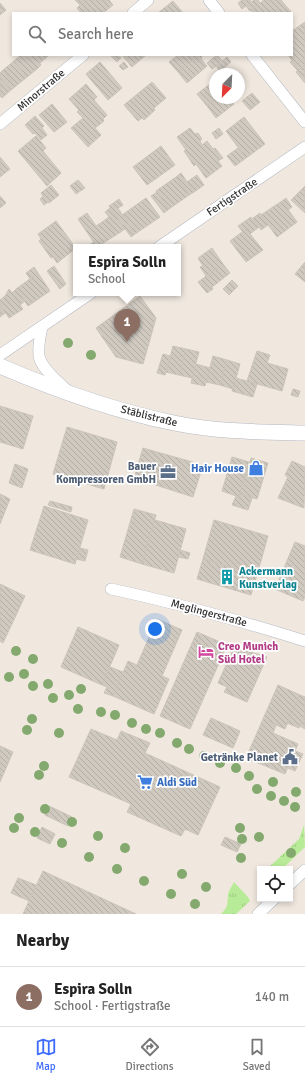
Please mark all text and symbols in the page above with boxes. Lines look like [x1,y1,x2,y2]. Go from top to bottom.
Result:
search box [12,12,293,56]
icon: search [26,23,48,45]
text: Search here [58,25,134,43]
street label: Minorstraße [15,66,67,114]
north arrow [209,68,245,104]
street label: Fertigstraße [204,175,260,219]
popup [73,244,181,296]
text: Espira Solln [88,253,166,271]
text: School [88,271,126,287]
pin: 1 [114,309,140,342]
street label: Stäblistraße [119,403,179,429]
shop icon: Hair House [247,459,265,477]
place label: Bauer Kompressoren GmbH [56,460,157,486]
place label: Hair House [191,462,245,475]
office icon: Bauer Kompressoren GmbH [159,463,177,481]
place label: Ackermann Kunstverlag [239,565,297,591]
building icon: Ackermann Kunstverlag [218,568,236,586]
street label: Meglingerstraße [169,597,249,629]
your location [145,619,165,639]
place label: Creo Munich Süd Hotel [218,640,278,666]
hotel icon: Creo Munich Süd Hotel [197,643,215,661]
public building icon: Getränke Planet [281,748,299,766]
place label: Getränke Planet [201,751,278,764]
supermarket icon: Aldi Süd [136,773,154,791]
place label: Aldi Süd [157,776,197,789]
map controls [257,866,293,902]
button: locate [257,866,293,902]
text: Nearby [16,930,69,951]
text: Espira Solln [54,980,132,998]
text: 1 [25,989,33,1005]
text: 140 m [255,989,289,1005]
text: School · Fertigstraße [54,998,171,1014]
tab: Map [35,1036,57,1073]
tab: Directions [126,1036,174,1073]
tab: Saved [243,1036,270,1073]

